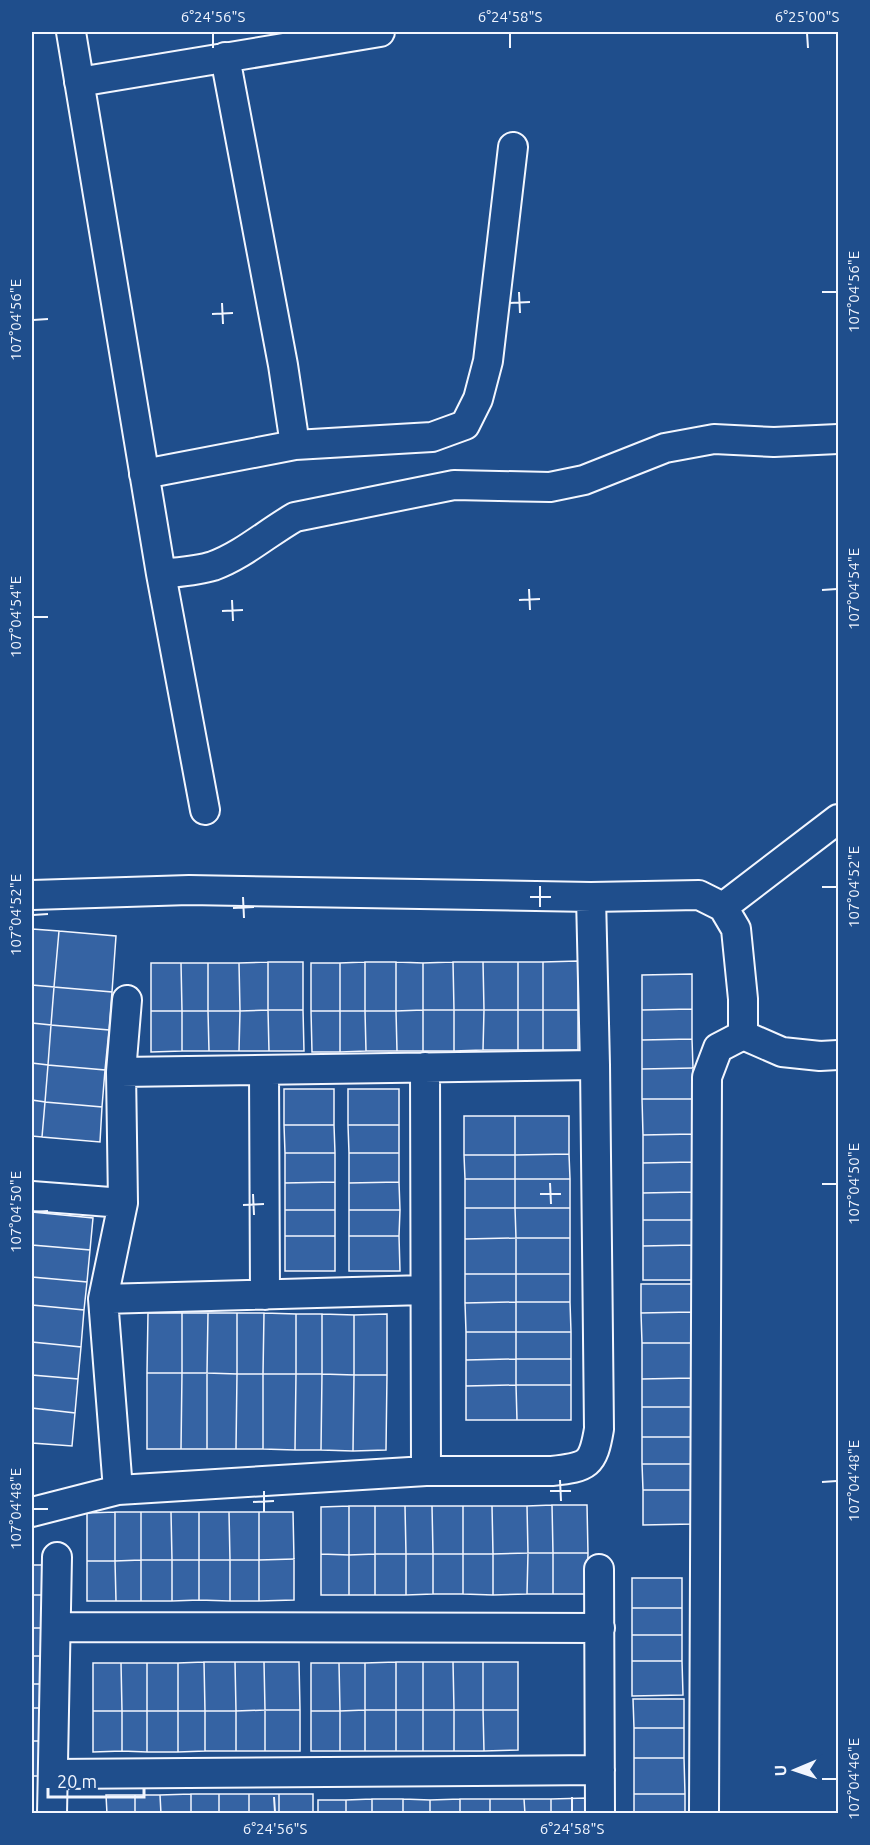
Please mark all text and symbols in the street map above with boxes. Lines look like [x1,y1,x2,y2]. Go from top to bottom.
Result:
text: 6°24'56"S [181,8,245,25]
text: 6°24'58"S [478,8,542,25]
text: 6°25'00"S [775,8,839,25]
text: 107°04'56"E [845,251,862,333]
text: 107°04'56"E [7,279,24,361]
text: 107°04'54"E [845,548,862,630]
text: 107°04'54"E [7,576,24,658]
text: 107°04'52"E [845,846,862,928]
text: 107°04'52"E [7,874,24,956]
text: 107°04'50"E [845,1143,862,1225]
text: 107°04'50"E [7,1171,24,1253]
text: 107°04'48"E [845,1440,862,1522]
text: 107°04'48"E [7,1468,24,1550]
text: 107°04'46"E [845,1738,862,1820]
north arrow [765,1740,825,1800]
scale bar [48,1761,144,1799]
text: U [771,1765,789,1776]
text: 20 m [57,1771,97,1791]
text: 6°24'56"S [243,1820,307,1837]
text: 6°24'58"S [540,1820,604,1837]

